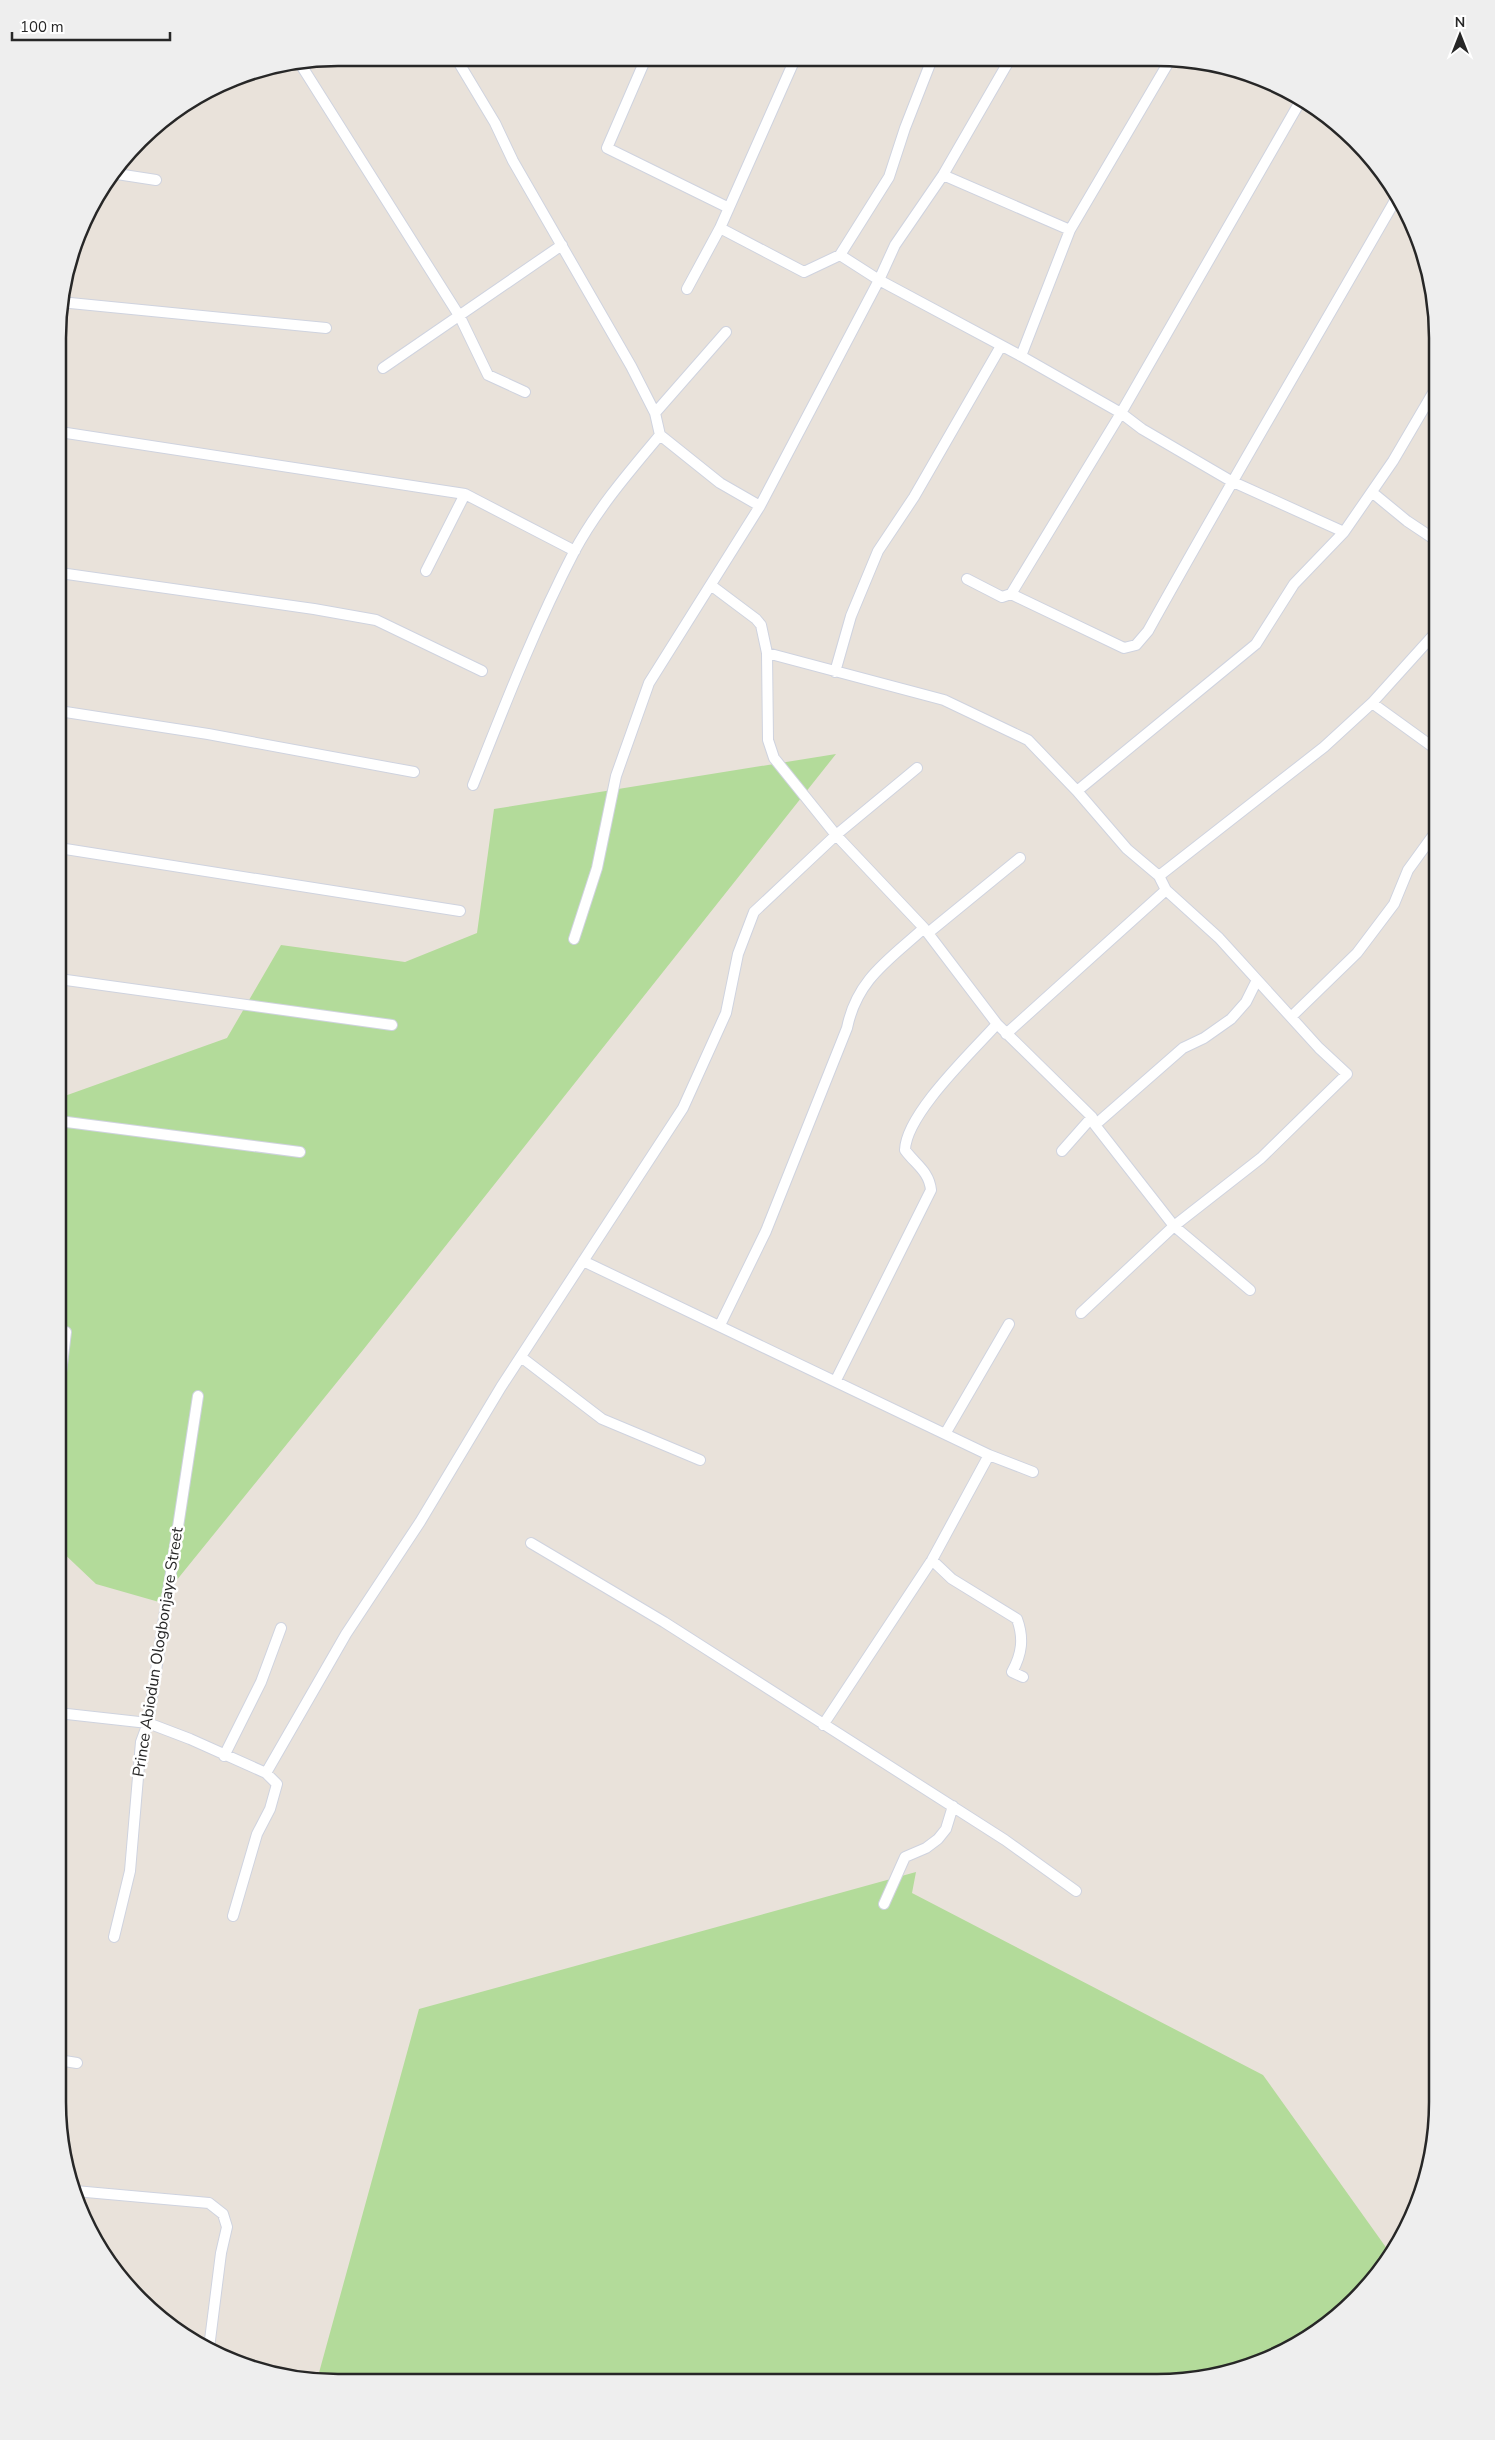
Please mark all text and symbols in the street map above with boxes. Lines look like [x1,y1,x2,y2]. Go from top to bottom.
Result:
scale bar [12,10,170,42]
north arrow [1435,10,1485,60]
text: N [1455,13,1465,32]
text: 100 m [20,17,64,37]
street label: Prince Abiodun Ologbonjaye Street [127,1525,189,1778]

